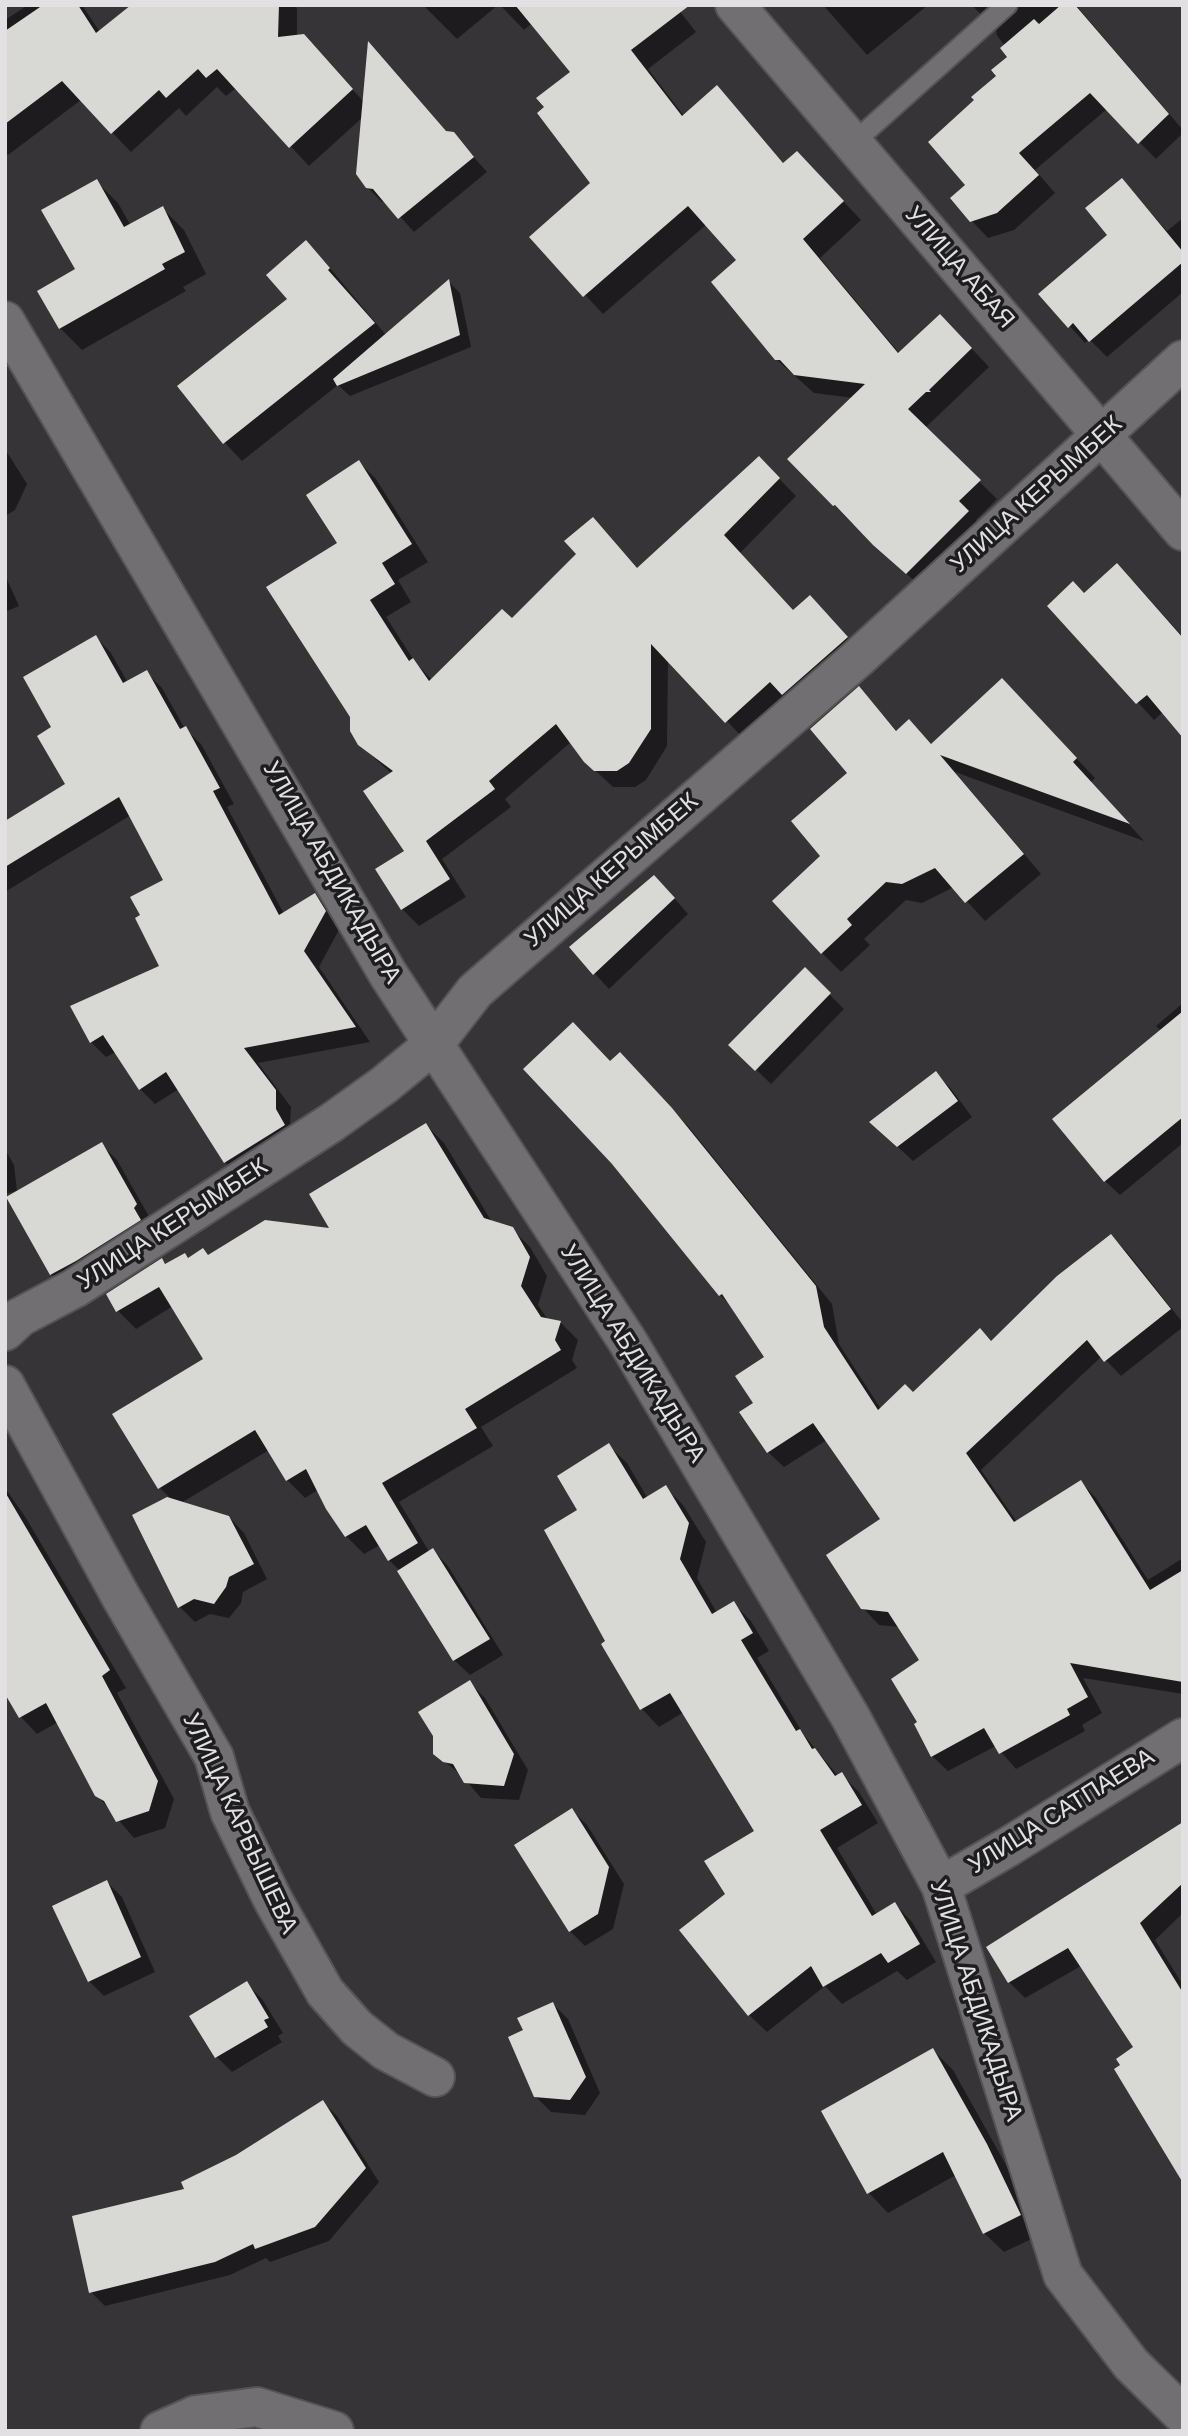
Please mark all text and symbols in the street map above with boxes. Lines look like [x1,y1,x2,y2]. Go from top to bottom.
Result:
street label: УЛИЦА АБАЯ [898,201,1020,335]
street label: УЛИЦА КЕРЫМБЕК [945,411,1129,579]
street label: УЛИЦА АБДИКАДЫРА [256,757,406,989]
street label: УЛИЦА КЕРЫМБЕК [519,788,705,954]
street label: УЛИЦА КЕРЫМБЕК [73,1153,273,1297]
street label: УЛИЦА АБДИКАДЫРА [553,1240,711,1468]
street label: УЛИЦА КАРБЫШЕВА [175,1709,303,1939]
street label: УЛИЦА САТПАЕВА [964,1743,1160,1881]
street label: УЛИЦА АБДИКАДЫРА [922,1877,1028,2125]

